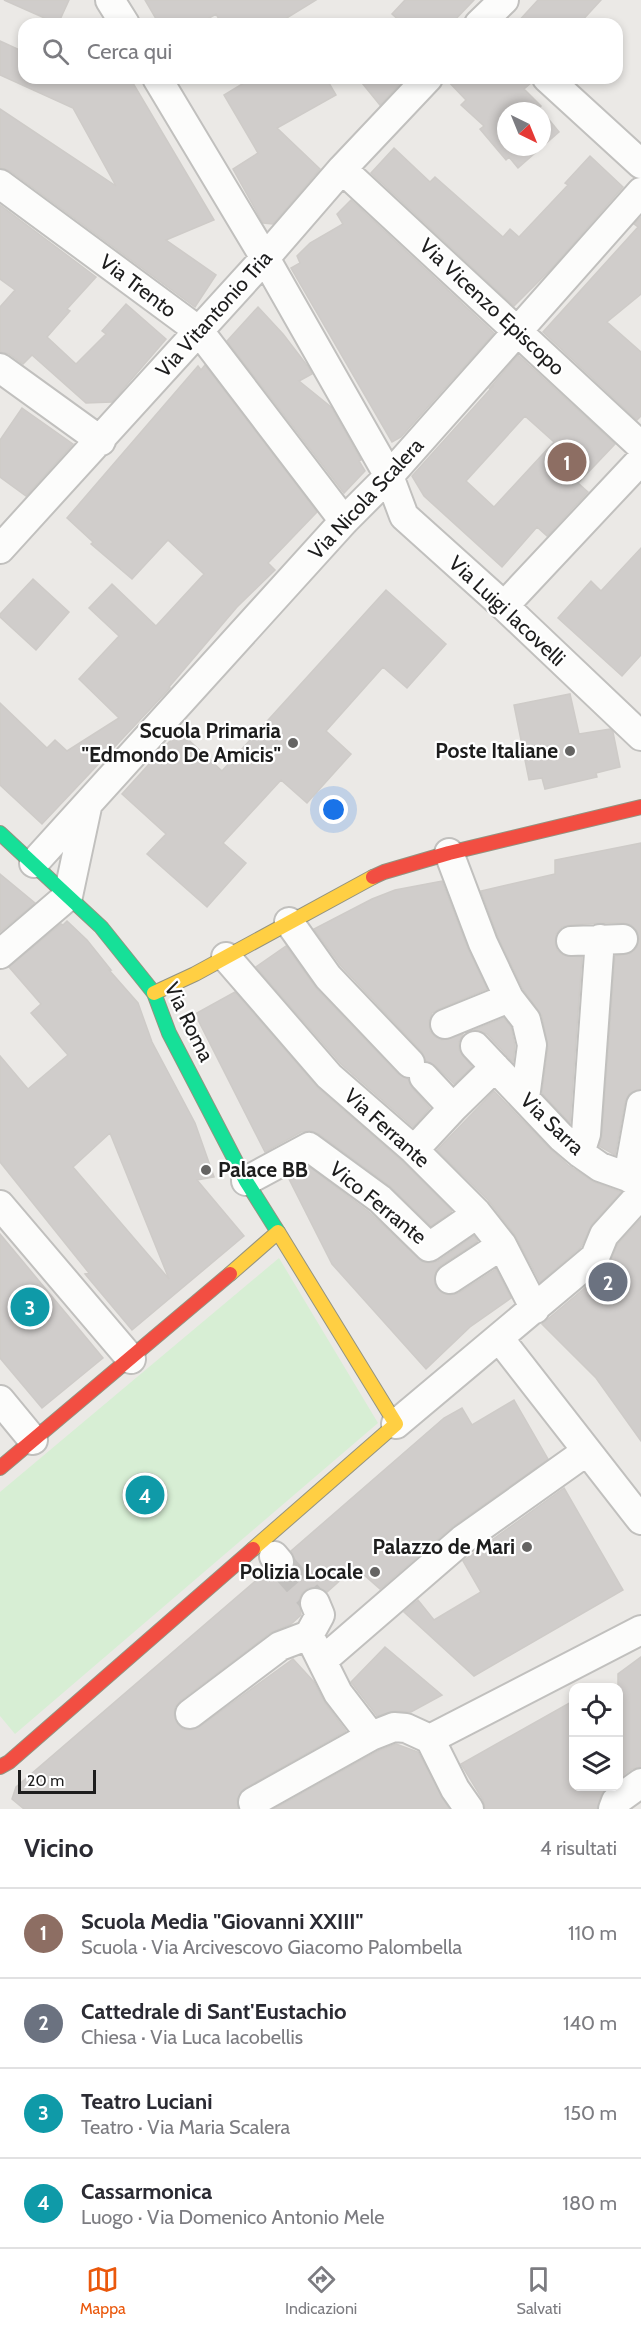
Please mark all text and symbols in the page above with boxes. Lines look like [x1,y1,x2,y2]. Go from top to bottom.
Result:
search box [18,18,623,84]
icon: search [39,35,72,68]
text: Cerca qui [87,38,172,65]
north arrow [497,102,551,156]
street label: Via Vicenzo Episcopo [415,233,570,380]
street label: Via Vitantonio Tria [150,245,277,382]
street label: Via Trento [95,249,182,323]
street label: Via Nicola Scalera [303,433,428,565]
pin: 1 [548,440,586,484]
street label: Via Luigi Iacovelli [444,550,571,671]
place label: Scuola Primaria "Edmondo De Amicis" [82,718,282,767]
marker: Scuola Primaria "Edmondo De Amicis" [286,736,300,750]
place label: Poste Italiane [435,738,558,763]
marker: Poste Italiane [563,744,577,758]
your location [319,795,348,824]
street label: Via Roma [160,978,219,1066]
street label: Via Ferrante [339,1083,435,1173]
street label: Via Sarra [515,1087,589,1160]
street label: Vico Ferrante [325,1156,432,1249]
place label: Palace BB [218,1157,308,1182]
marker: Palace BB [199,1163,213,1177]
pin: 2 [588,1260,628,1304]
pin: 3 [10,1284,50,1330]
pin: 4 [126,1472,164,1518]
place label: Palazzo de Mari [373,1534,515,1559]
marker: Palazzo de Mari [520,1540,534,1554]
place label: Polizia Locale [239,1559,363,1584]
marker: Polizia Locale [368,1565,382,1579]
map controls [569,1683,623,1791]
button: locate [569,1683,623,1737]
button: layers [569,1737,623,1791]
scale bar [18,1767,96,1794]
text: 20 m [27,1771,64,1790]
text: Vicino [24,1832,93,1864]
text: 4 risultati [540,1836,617,1860]
text: Scuola Media "Giovanni XXIII" [81,1908,363,1935]
text: 1 [40,1921,47,1945]
text: 110 m [568,1921,617,1945]
text: Scuola · Via Arcivescovo Giacomo Palombella [81,1935,462,1959]
text: Cattedrale di Sant'Eustachio [81,1998,347,2025]
text: 2 [38,2011,49,2035]
text: 140 m [563,2011,617,2035]
text: Chiesa · Via Luca Iacobellis [81,2025,303,2049]
text: Teatro Luciani [81,2088,212,2115]
text: 3 [38,2101,49,2125]
text: 150 m [564,2101,617,2125]
text: Teatro · Via Maria Scalera [81,2115,290,2139]
text: Cassarmonica [81,2178,212,2205]
text: 4 [37,2191,50,2215]
text: 180 m [562,2191,617,2215]
text: Luogo · Via Domenico Antonio Mele [81,2205,385,2229]
tab: Mappa [80,2263,126,2318]
tab: Indicazioni [285,2263,357,2318]
tab: Salvati [517,2263,561,2318]

